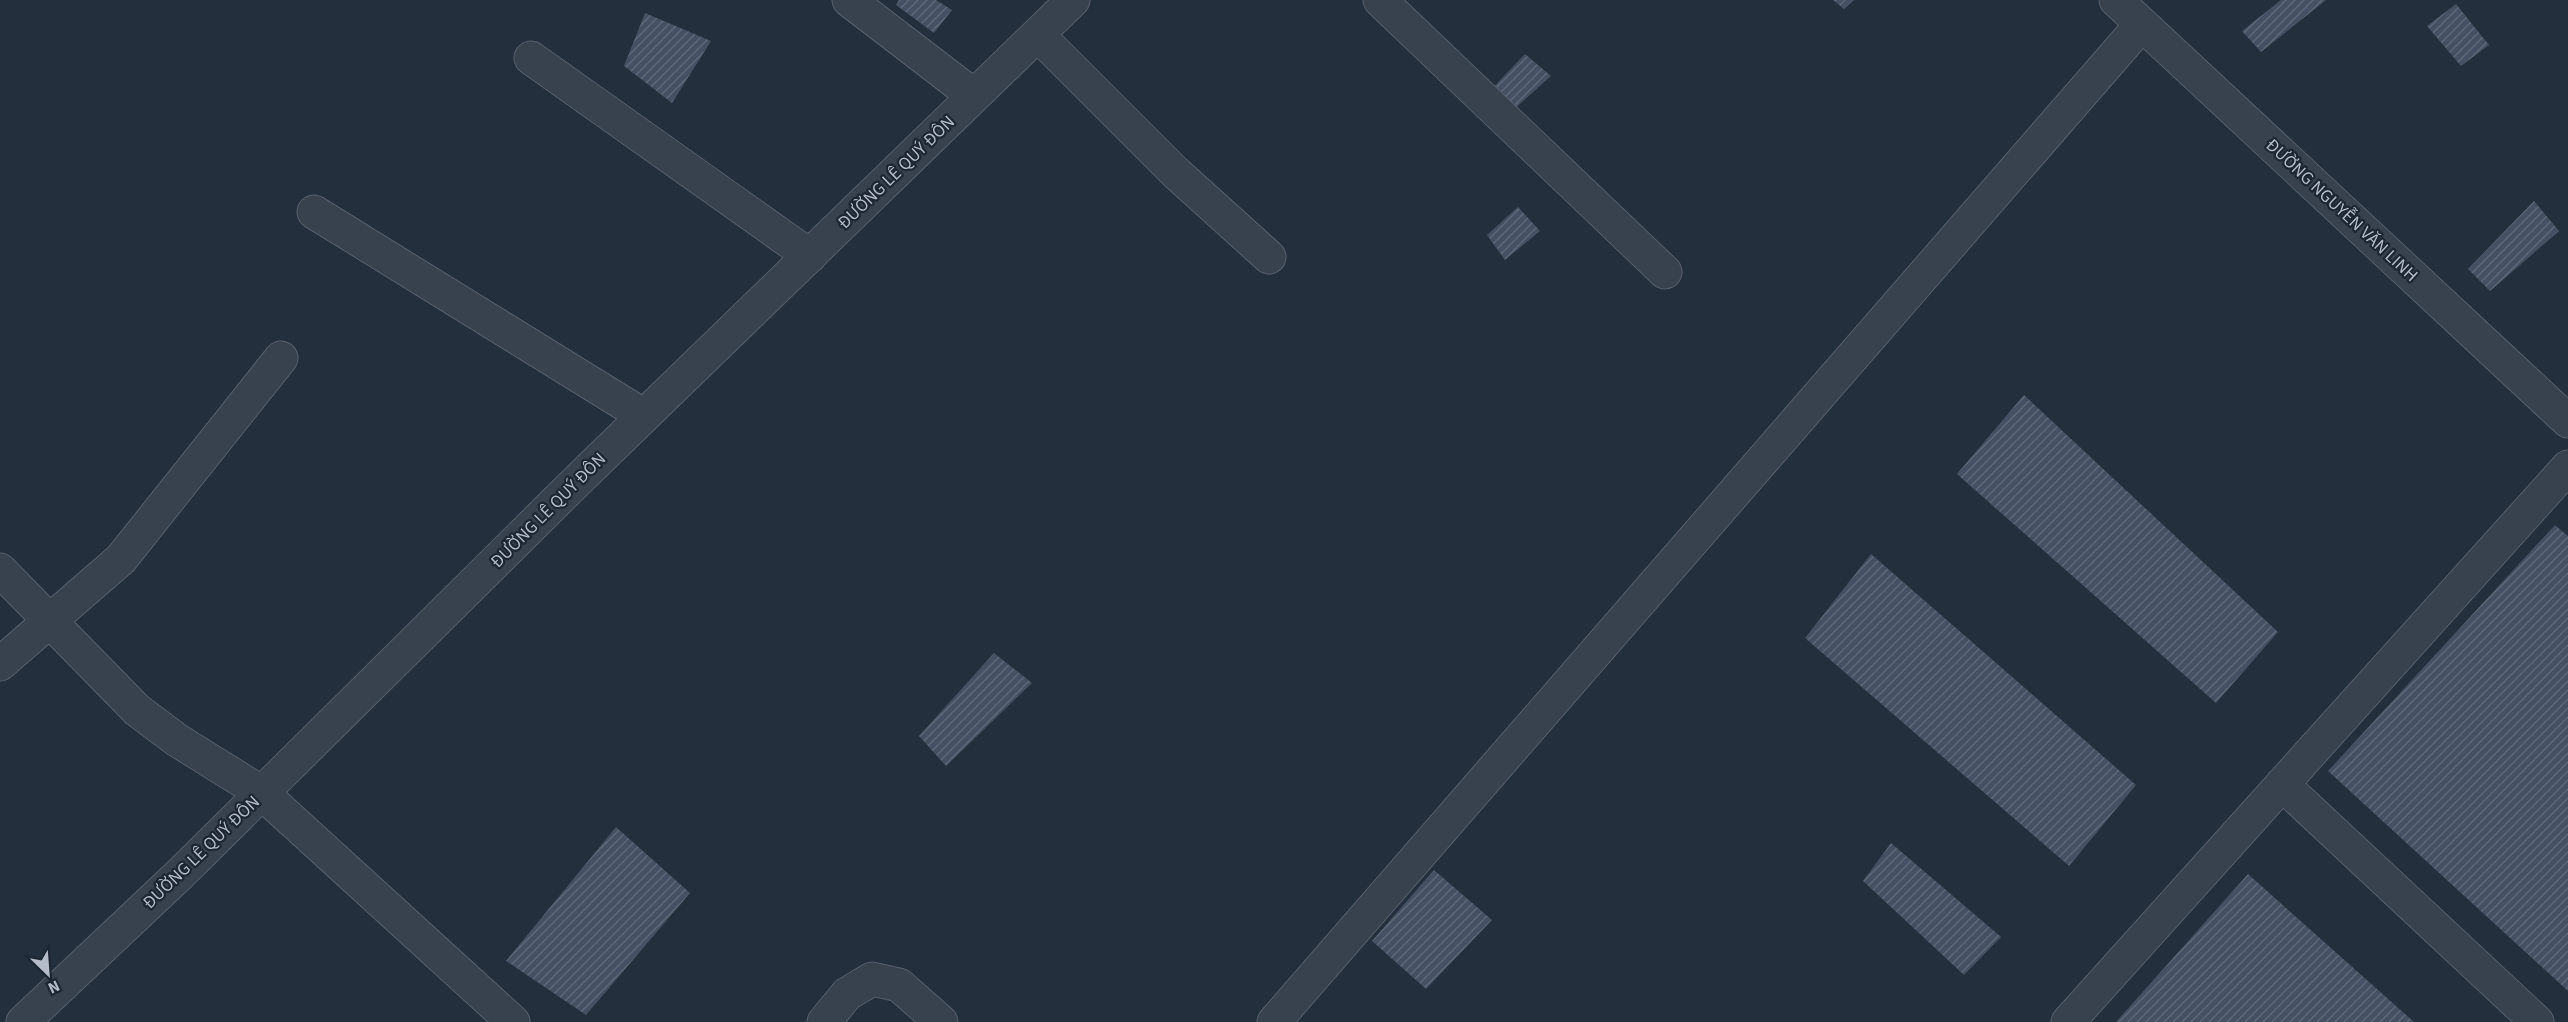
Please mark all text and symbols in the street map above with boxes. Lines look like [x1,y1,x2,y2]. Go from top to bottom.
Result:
street label: ĐƯỜNG LÊ QUÝ ĐÔN [832,110,960,235]
street label: ĐƯỜNG NGUYỄN VĂN LINH [2260,133,2423,288]
street label: ĐƯỜNG LÊ QUÝ ĐÔN [485,447,612,574]
street label: ĐƯỜNG LÊ QUÝ ĐÔN [137,790,265,915]
north arrow [18,944,78,1004]
text: N [44,974,63,999]

